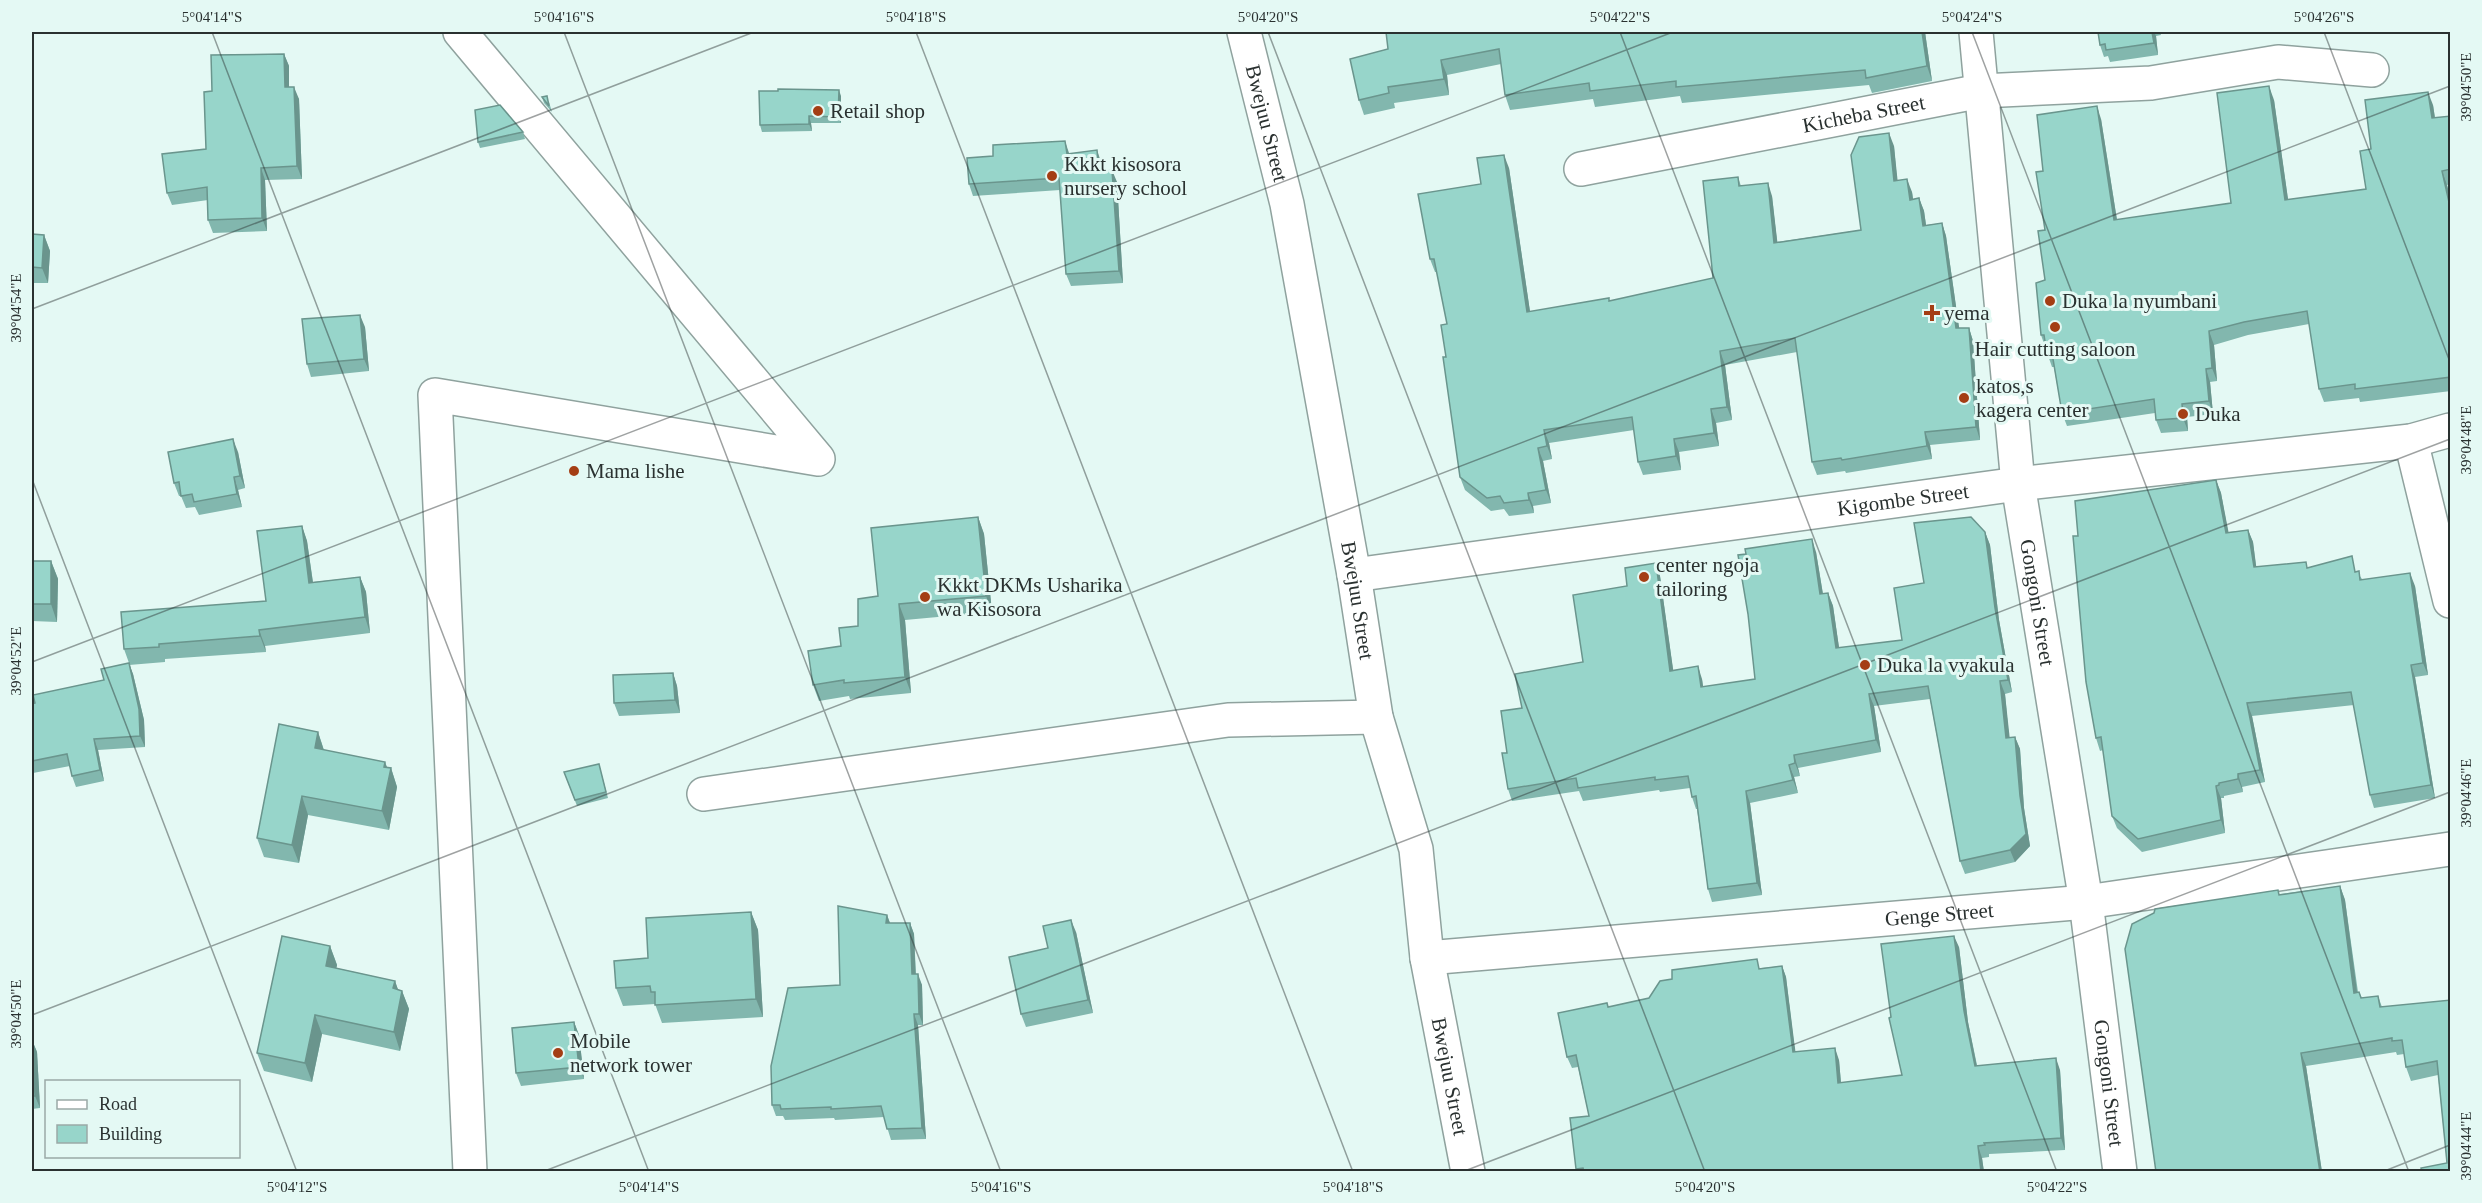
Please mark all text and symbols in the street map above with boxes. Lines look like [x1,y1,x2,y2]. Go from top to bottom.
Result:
text: 5°04'14"S [182,9,242,25]
text: 5°04'16"S [534,9,594,25]
text: 5°04'18"S [886,9,946,25]
text: 5°04'20"S [1238,9,1298,25]
text: 5°04'22"S [1590,9,1650,25]
text: 5°04'24"S [1942,9,2002,25]
text: 5°04'26"S [2294,9,2354,25]
text: 39°04'50"E [2458,53,2474,122]
street label: Bwejuu Street [1241,62,1293,184]
street label: Kicheba Street [1800,90,1927,138]
place label: Retail shop [830,99,925,123]
marker: Retail shop [811,104,825,118]
place label: Kkkt kisosora nursery school [1064,152,1187,200]
marker: Kkkt kisosora nursery school [1045,169,1059,183]
text: 39°04'54"E [8,274,24,343]
place label: Duka la nyumbani [2062,289,2217,313]
marker: Duka la nyumbani [2043,294,2057,308]
place label: yema [1944,301,1990,325]
marker: yema [1925,306,1939,320]
marker: Hair cutting saloon [2048,320,2062,334]
place label: Hair cutting saloon [1975,337,2136,361]
place label: katos,s kagera center [1976,374,2089,422]
marker: katos,s kagera center [1957,391,1971,405]
place label: Duka [2195,402,2241,426]
text: 39°04'48"E [2458,406,2474,475]
marker: Duka [2176,407,2190,421]
place label: Mama lishe [586,459,685,483]
marker: Mama lishe [567,464,581,478]
street label: Kigombe Street [1836,479,1970,521]
street label: Gongoni Street [2015,537,2059,668]
street label: Bwejuu Street [1336,539,1379,662]
place label: center ngoja tailoring [1656,553,1760,601]
marker: center ngoja tailoring [1637,570,1651,584]
place label: Kkkt DKMs Usharika wa Kisosora [937,573,1123,621]
marker: Kkkt DKMs Usharika wa Kisosora [918,590,932,604]
text: 39°04'52"E [8,627,24,696]
place label: Duka la vyakula [1877,653,2015,677]
marker: Duka la vyakula [1858,658,1872,672]
text: 39°04'46"E [2458,759,2474,828]
street label: Genge Street [1884,898,1995,931]
text: 39°04'50"E [8,980,24,1049]
street label: Bwejuu Street [1427,1015,1473,1138]
street label: Gongoni Street [2089,1018,2129,1148]
place label: Mobile network tower [570,1029,692,1077]
marker: Mobile network tower [551,1046,565,1060]
legend [45,1080,240,1158]
text: Road [99,1094,137,1114]
text: 39°04'44"E [2458,1112,2474,1181]
text: Building [99,1124,162,1144]
text: 5°04'12"S [267,1179,327,1195]
text: 5°04'14"S [619,1179,679,1195]
text: 5°04'16"S [971,1179,1031,1195]
text: 5°04'18"S [1323,1179,1383,1195]
text: 5°04'20"S [1675,1179,1735,1195]
text: 5°04'22"S [2027,1179,2087,1195]

